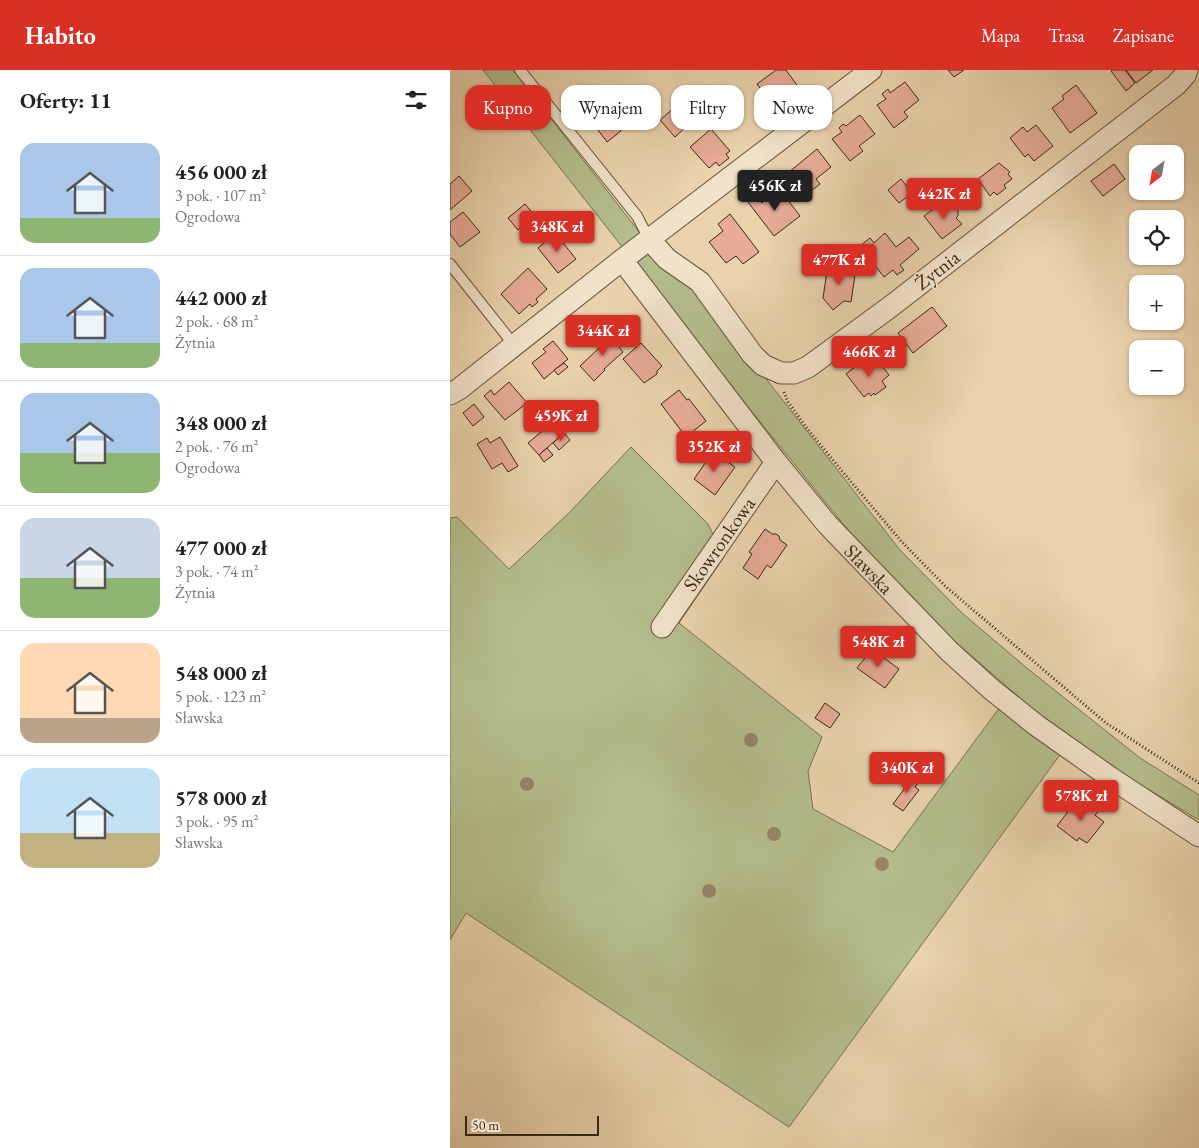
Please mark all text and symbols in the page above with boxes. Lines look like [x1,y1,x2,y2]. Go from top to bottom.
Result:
text: Habito [25,20,96,51]
text: Mapa [981,24,1020,47]
text: Trasa [1048,24,1085,47]
text: Zapisane [1113,24,1174,47]
chip: Kupno [465,85,551,130]
chip: Wynajem [561,85,661,130]
chip: Filtry [671,85,744,130]
chip: Nowe [754,85,832,130]
icon: filters [402,86,430,114]
text: Oferty: 11 [20,87,112,114]
north arrow [1129,145,1184,200]
map controls [1129,145,1184,395]
text: 456 000 zł [175,158,267,185]
icon: home [60,163,120,223]
pin: 456K zł [729,170,821,212]
text: 456K zł [748,175,802,196]
pin: 442K zł [898,178,990,220]
text: 442K zł [917,183,971,204]
text: 3 pok. · 107 m² [175,185,266,206]
text: Ogrodowa [175,206,240,227]
pin: 348K zł [511,210,603,253]
button: locate [1129,210,1184,265]
text: 348K zł [530,216,584,237]
pin: 477K zł [793,244,885,286]
street label: Żytnia [909,244,965,296]
text: 477K zł [812,249,866,270]
button: + [1129,275,1184,330]
text: 442 000 zł [175,284,267,311]
icon: home [60,288,120,348]
text: 2 pok. · 68 m² [175,311,258,332]
pin: 344K zł [557,314,649,357]
text: 344K zł [576,320,630,341]
text: Żytnia [175,332,215,353]
pin: 466K zł [823,336,915,378]
button: − [1129,340,1184,395]
text: 466K zł [842,341,896,362]
pin: 459K zł [515,400,607,442]
text: 459K zł [534,405,588,426]
text: 348 000 zł [175,409,267,436]
icon: home [60,413,120,473]
pin: 352K zł [668,430,760,473]
text: 2 pok. · 76 m² [175,436,258,457]
text: 352K zł [687,436,741,457]
text: Ogrodowa [175,457,240,478]
street label: Skowronkowa [677,492,761,596]
text: 477 000 zł [175,534,267,561]
icon: home [60,538,120,598]
street label: Sławska [839,538,899,600]
text: 3 pok. · 74 m² [175,561,258,582]
text: Żytnia [175,582,215,603]
pin: 548K zł [832,626,924,668]
text: 548K zł [851,631,905,652]
text: 548 000 zł [175,659,267,686]
icon: home [60,663,120,723]
text: 5 pok. · 123 m² [175,686,266,707]
text: Sławska [175,707,223,728]
pin: 340K zł [861,752,953,794]
text: 340K zł [880,757,934,778]
pin: 578K zł [1035,780,1127,822]
text: 578 000 zł [175,784,267,811]
text: 578K zł [1054,785,1108,806]
icon: home [60,788,120,848]
text: 3 pok. · 95 m² [175,811,258,832]
text: Sławska [175,832,223,853]
scale bar [465,1113,599,1136]
text: 50 m [472,1116,499,1134]

